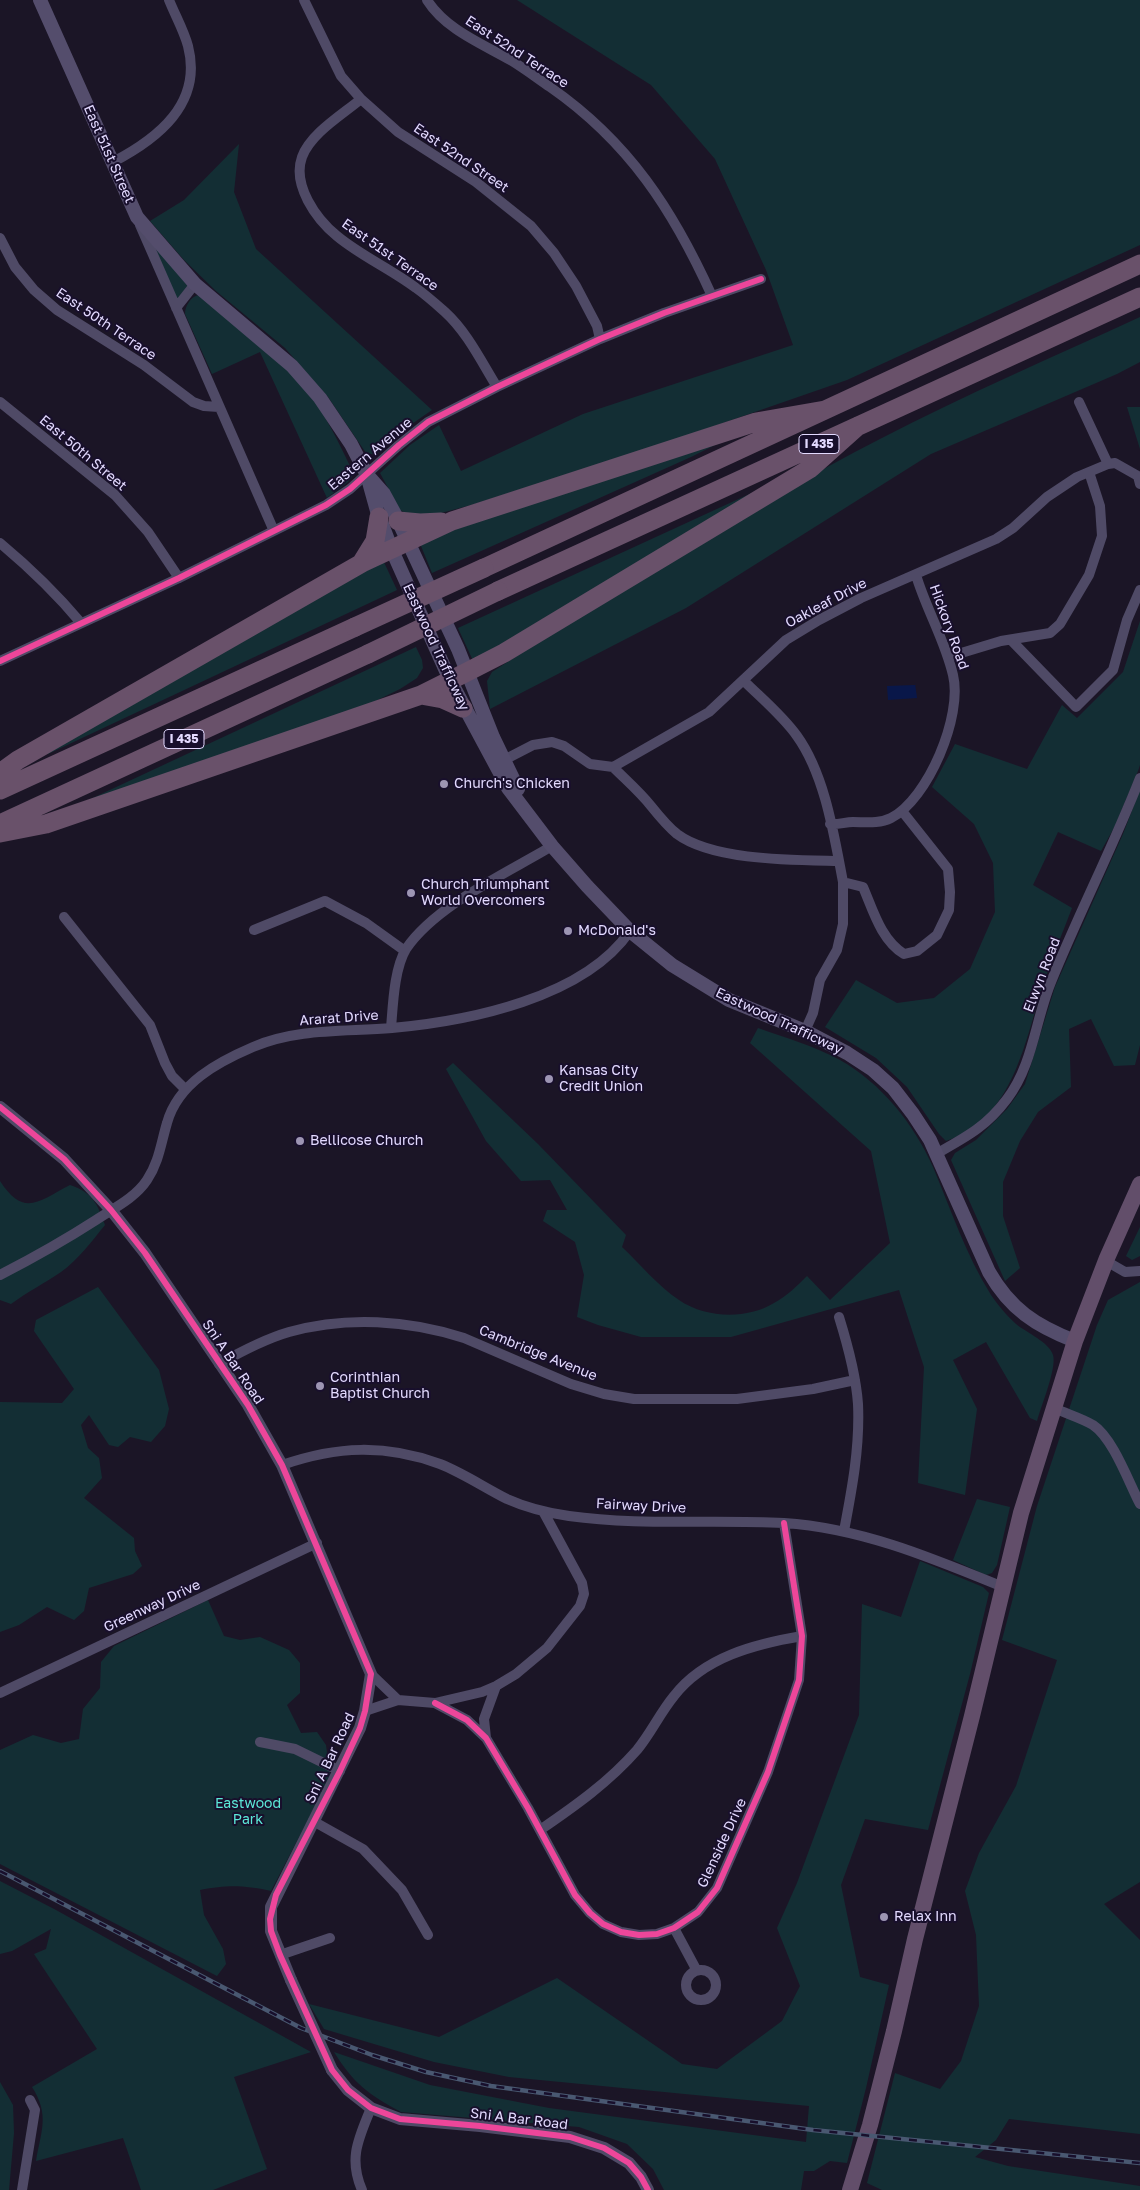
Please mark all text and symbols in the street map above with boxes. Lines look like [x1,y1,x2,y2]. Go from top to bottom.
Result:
street label: East 52nd Terrace [462,12,572,92]
street label: East 51st Street [80,102,138,206]
street label: East 52nd Street [410,120,512,196]
street label: East 51st Terrace [338,215,442,295]
street label: East 50th Terrace [53,284,159,364]
street label: East 50th Street [36,412,130,494]
street label: Eastern Avenue [325,414,415,494]
road number: I 435 [799,434,839,454]
street label: Oakleaf Drive [782,574,870,632]
street label: Eastwood Trafficway [399,581,473,713]
street label: Hickory Road [926,582,972,672]
road number: I 435 [164,730,204,749]
place label: Church's Chicken [454,776,570,792]
marker: Church's Chicken [438,778,450,790]
place label: Church Triumphant World Overcomers [421,877,549,910]
marker: Church Triumphant World Overcomers [405,887,417,899]
place label: McDonald's [578,923,656,939]
marker: McDonald's [562,925,574,937]
street label: Elwyn Road [1020,935,1064,1015]
street label: Eastwood Trafficway [713,984,845,1058]
street label: Ararat Drive [299,1007,379,1029]
place label: Kansas City Credit Union [559,1063,643,1096]
marker: Kansas City Credit Union [543,1073,555,1085]
place label: Bellicose Church [310,1133,423,1149]
marker: Bellicose Church [294,1135,306,1147]
street label: Sni A Bar Road [199,1317,267,1407]
street label: Cambridge Avenue [476,1322,600,1384]
place label: Corinthian Baptist Church [330,1370,430,1402]
marker: Corinthian Baptist Church [314,1380,326,1392]
street label: Fairway Drive [596,1495,686,1517]
street label: Greenway Drive [101,1576,203,1636]
street label: Sni A Bar Road [302,1710,358,1806]
street label: Glenside Drive [694,1795,750,1891]
park label: Eastwood Park [215,1796,281,1828]
place label: Relax Inn [894,1909,957,1925]
marker: Relax Inn [878,1911,890,1923]
street label: Sni A Bar Road [469,2105,569,2133]

